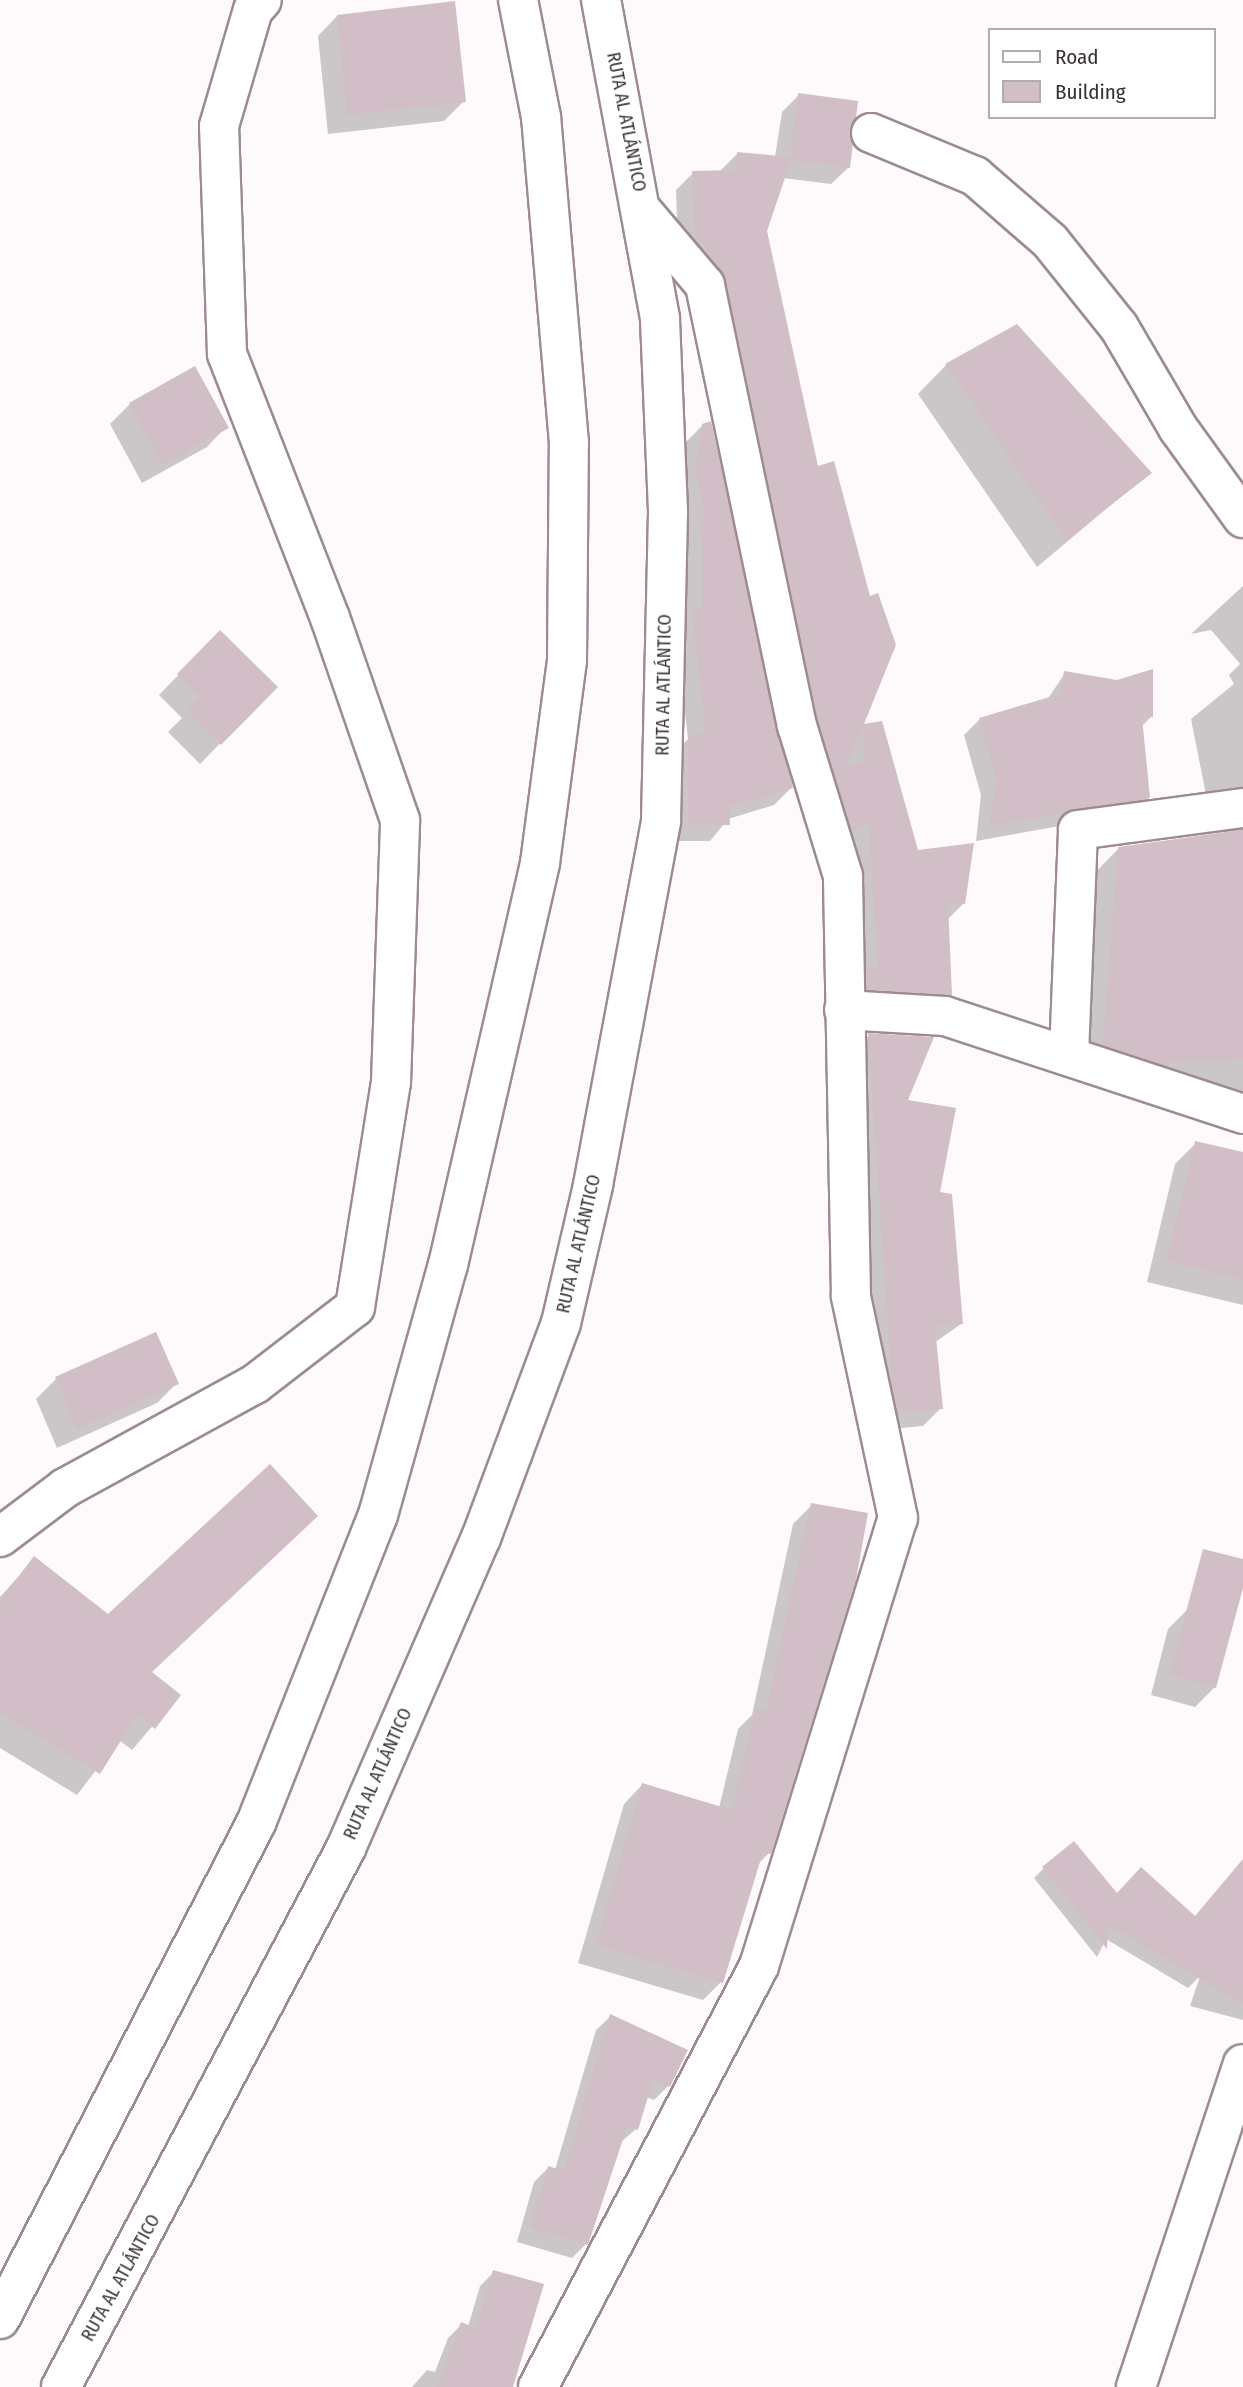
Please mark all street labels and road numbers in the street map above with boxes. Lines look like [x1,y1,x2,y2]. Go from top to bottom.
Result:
street label: RUTA AL ATLÁNTICO [602,50,650,194]
street label: RUTA AL ATLÁNTICO [652,614,676,756]
street label: RUTA AL ATLÁNTICO [553,1173,605,1315]
street label: RUTA AL ATLÁNTICO [339,1705,417,1843]
street label: RUTA AL ATLÁNTICO [77,2211,165,2345]

